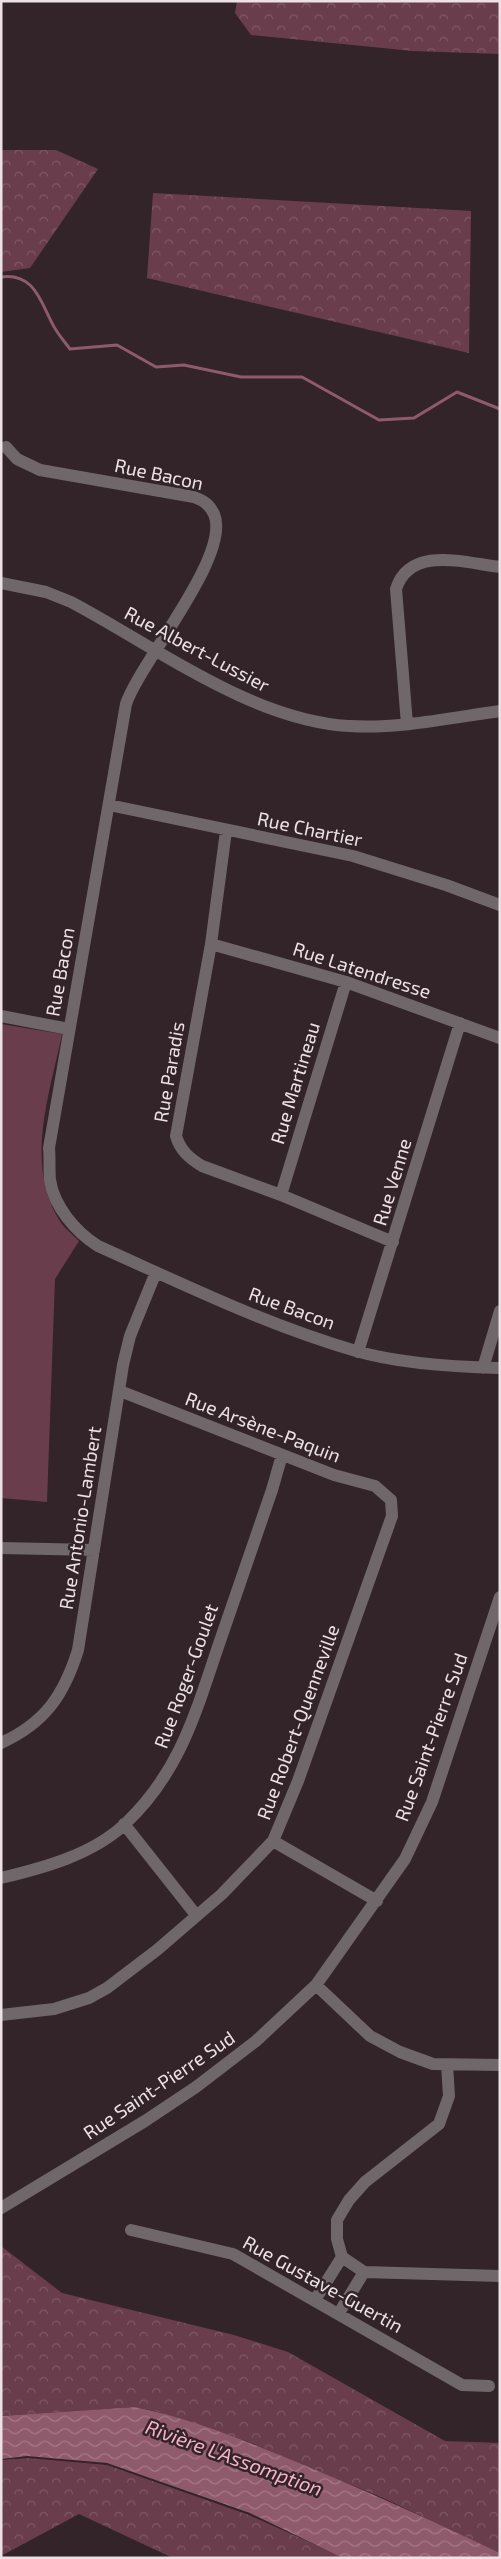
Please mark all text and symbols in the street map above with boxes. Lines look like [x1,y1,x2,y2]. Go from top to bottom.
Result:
street label: Rue Bacon [113,453,206,494]
street label: Rue Albert-Lussier [121,601,274,697]
street label: Rue Chartier [256,806,365,851]
street label: Rue Bacon [40,925,79,1018]
street label: Rue Latendresse [290,936,434,1003]
street label: Rue Martineau [265,1019,324,1147]
street label: Rue Paradis [148,1020,189,1124]
street label: Rue Venne [367,1136,416,1228]
street label: Rue Bacon [246,1281,338,1334]
street label: Rue Arsène-Paquin [182,1386,344,1467]
street label: Rue Antonio-Lambert [54,1425,105,1611]
street label: Rue Roger-Goulet [149,1600,222,1751]
street label: Rue Robert-Quenneville [251,1621,344,1823]
street label: Rue Saint-Pierre Sud [389,1649,472,1824]
street label: Rue Saint-Pierre Sud [79,2025,239,2144]
street label: Rue Gustave-Guertin [239,2230,407,2337]
water label: Rivière L'Assomption [143,2414,326,2500]

